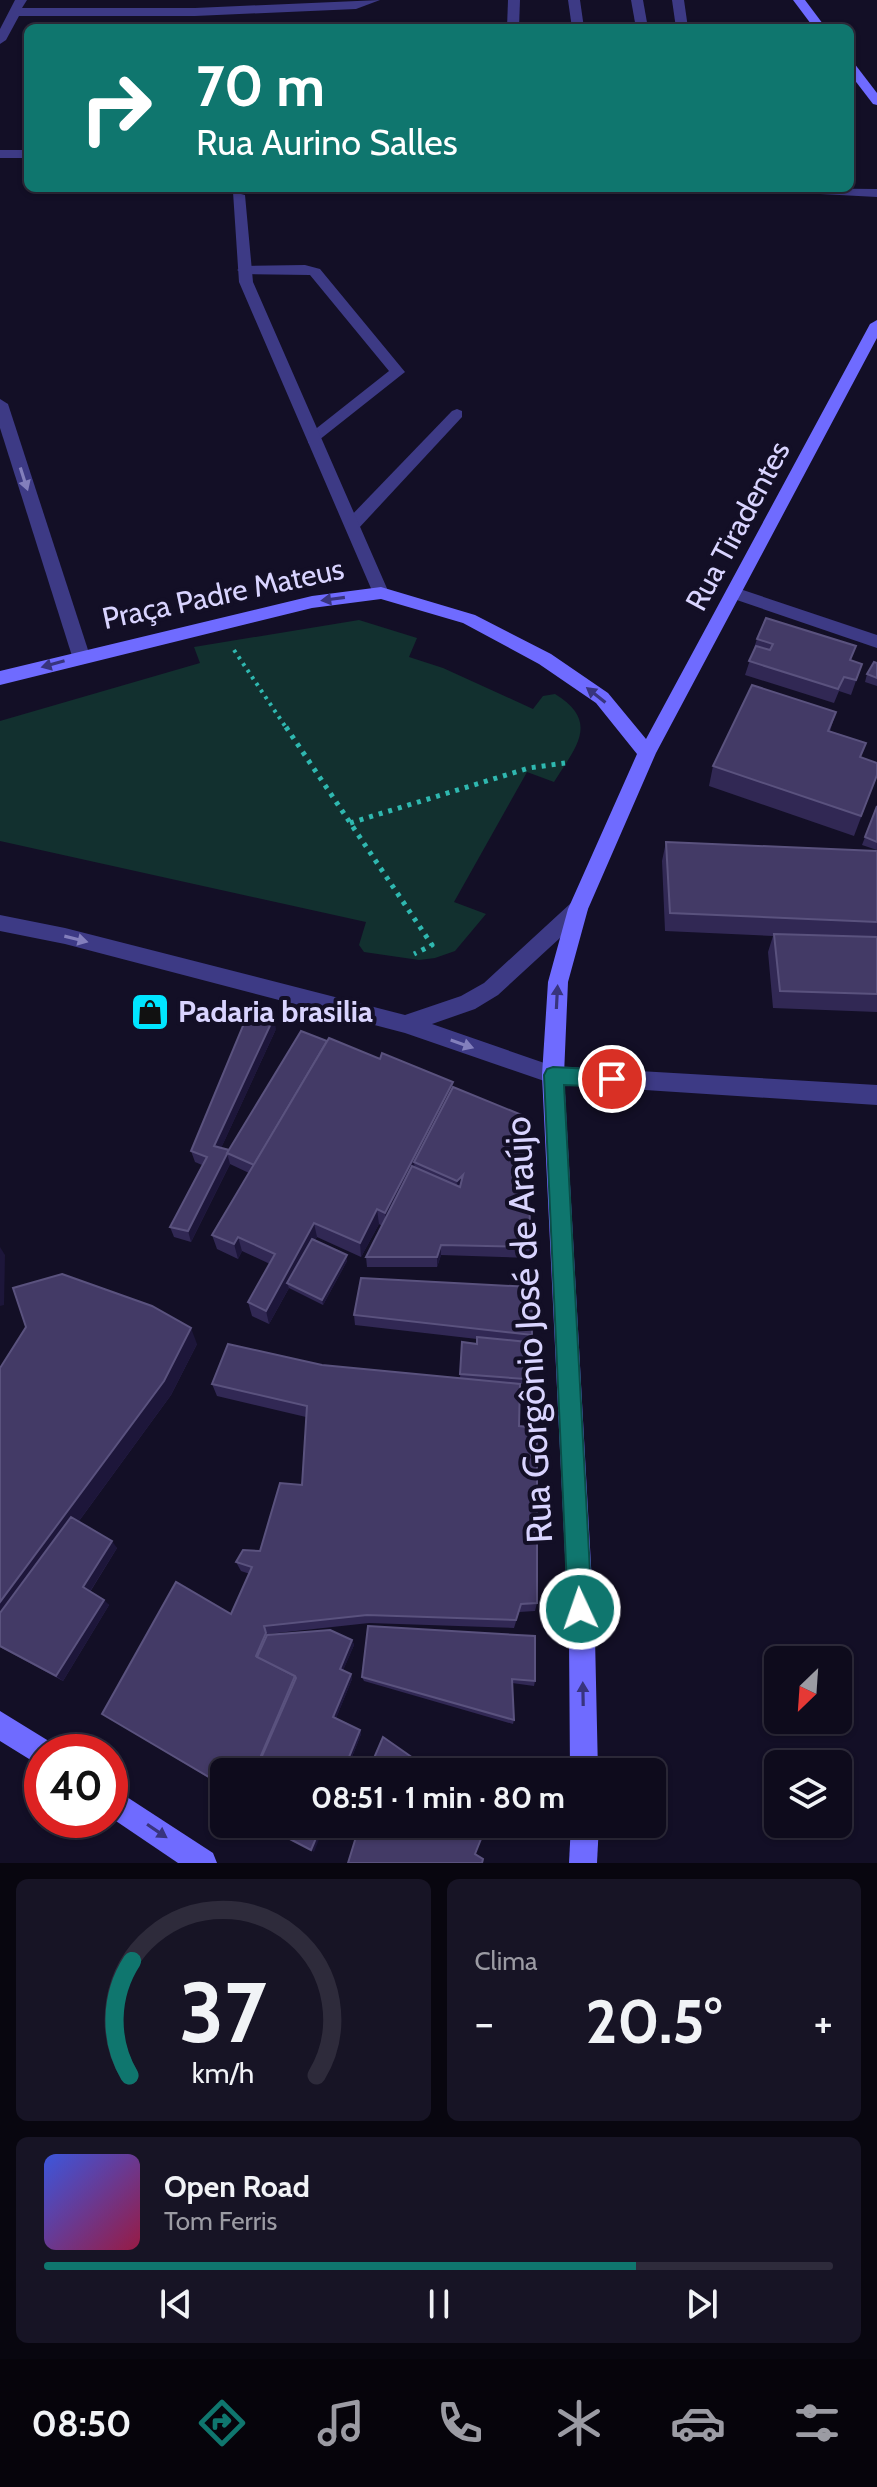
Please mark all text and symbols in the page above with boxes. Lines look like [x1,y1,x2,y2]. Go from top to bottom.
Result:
text: 70 m [196,52,325,120]
icon: right [64,56,168,160]
text: Rua Aurino Salles [196,120,458,164]
street label: Rua Tiradentes [677,435,798,617]
one-way arrow [18,467,31,491]
street label: Praça Padre Mateus [99,550,347,637]
one-way arrow [320,593,345,606]
one-way arrow [40,658,65,670]
one-way arrow [585,686,606,703]
one-way arrow [64,933,89,945]
one-way arrow [551,984,564,1009]
shop icon: Padaria brasilia [129,991,171,1033]
place label: Padaria brasilia [178,993,373,1030]
one-way arrow [450,1038,474,1050]
pin [578,1045,646,1113]
icon: arrive [590,1057,634,1101]
street label: Rua Gorgônio José de Araújo [495,1116,561,1544]
position arrow [538,1567,622,1651]
north arrow [764,1646,852,1734]
map controls [764,1646,852,1838]
one-way arrow [576,1681,589,1706]
speed limit sign: 40 [24,1734,128,1838]
button: layers [764,1750,852,1838]
text: 08:51 · 1 min · 80 m [311,1779,565,1816]
one-way arrow [146,1823,167,1838]
text: Clima [475,1945,537,1977]
text: 37 [180,1962,267,2063]
text: 20.5° [586,1985,722,2058]
text: − [475,1996,494,2049]
text: + [814,1996,833,2049]
text: km/h [192,2055,255,2090]
text: Open Road [164,2168,310,2205]
text: Tom Ferris [164,2205,277,2237]
icon: previous [154,2282,198,2326]
icon: pause [417,2282,461,2326]
icon: next [680,2282,724,2326]
icon: directions [194,2395,250,2451]
icon: music [313,2395,369,2451]
icon: phone [432,2395,488,2451]
icon: climate [551,2395,607,2451]
icon: car [670,2395,726,2451]
icon: filters [789,2395,845,2451]
text: 08:50 [32,2401,131,2445]

